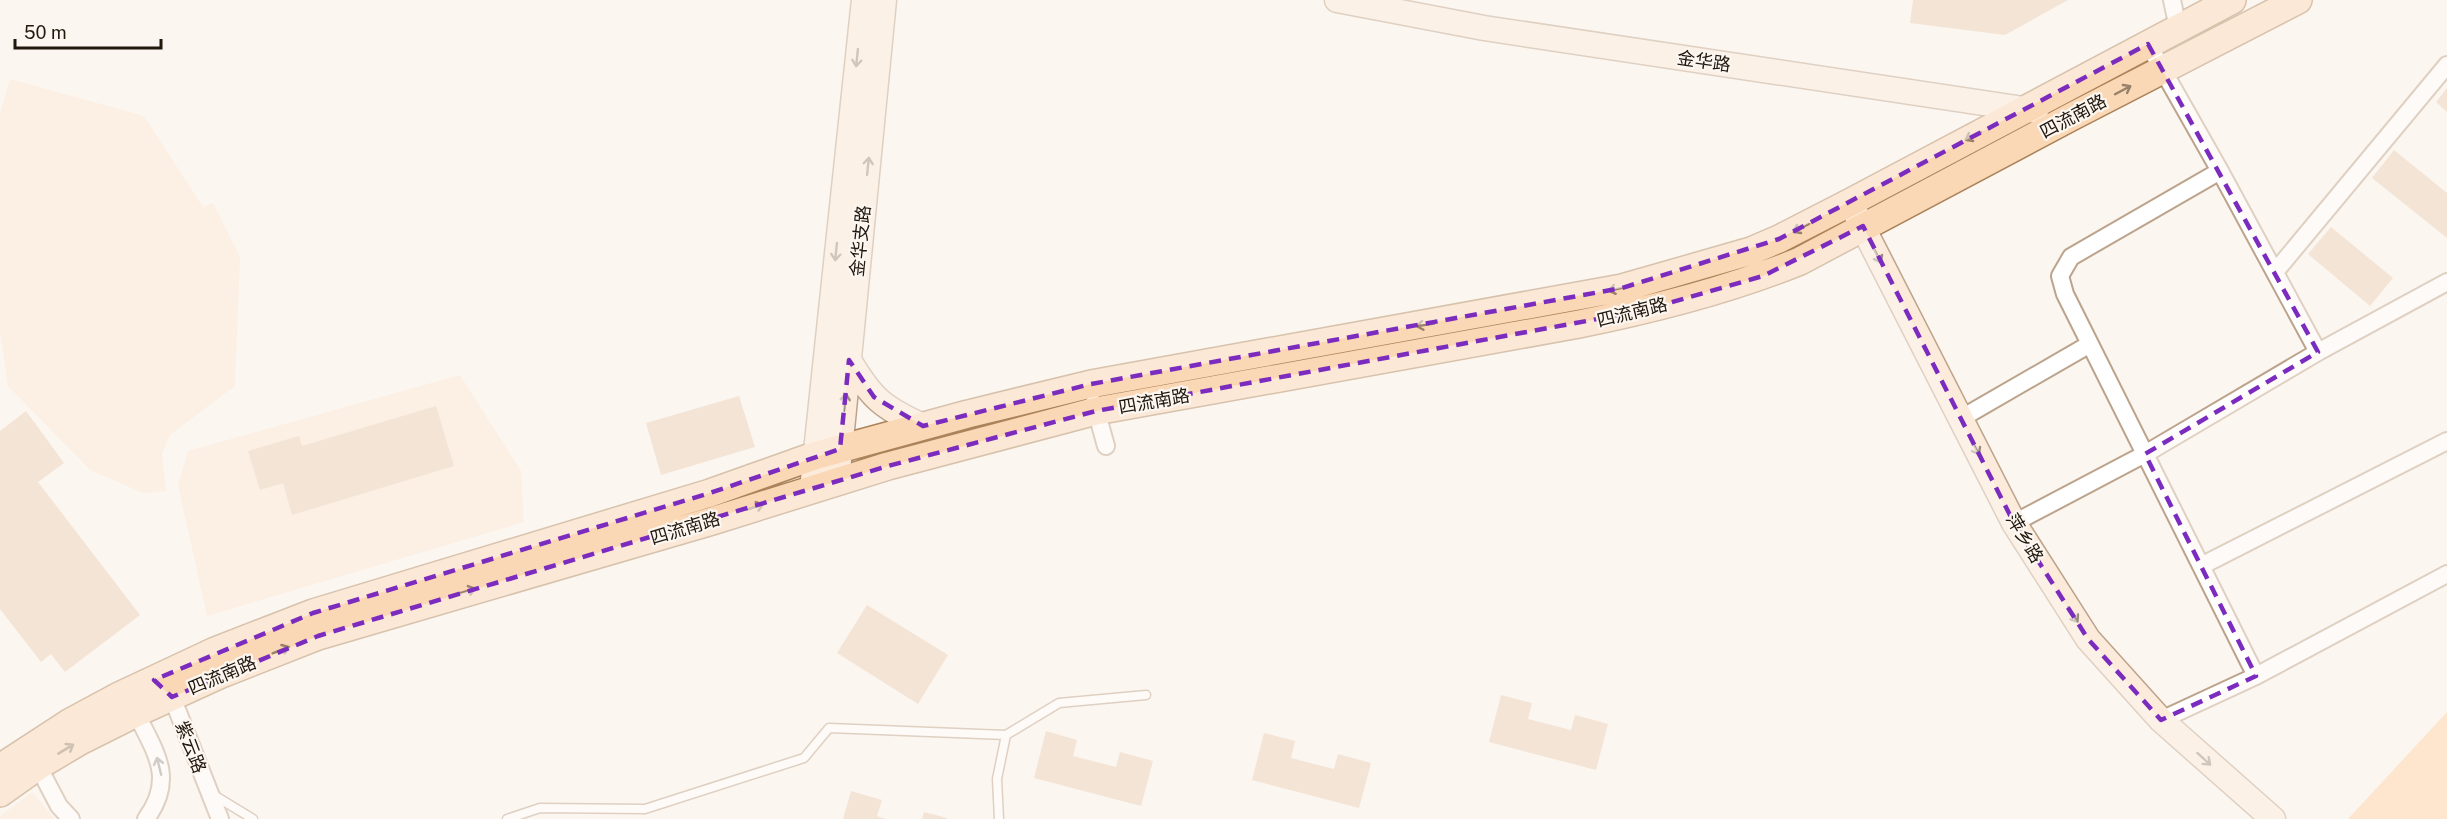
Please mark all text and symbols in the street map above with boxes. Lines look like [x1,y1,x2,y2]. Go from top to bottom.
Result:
scale bar [15,12,160,50]
text: 50 m [24,22,67,43]
street label: 金华路 [1676,47,1732,75]
one-way arrow [852,48,863,68]
one-way arrow [2114,84,2131,96]
street label: 四流南路 [2036,90,2110,142]
one-way arrow [1965,131,1983,142]
one-way arrow [863,157,874,177]
street label: 金华支路 [846,204,874,278]
one-way arrow [1793,223,1811,234]
one-way arrow [830,242,841,261]
one-way arrow [1872,245,1883,263]
one-way arrow [1607,284,1627,295]
street label: 四流南路 [1595,293,1669,331]
one-way arrow [1416,320,1435,331]
street label: 四流南路 [1117,384,1191,418]
one-way arrow [840,393,851,413]
one-way arrow [1970,438,1981,456]
one-way arrow [745,501,764,512]
street label: 四流南路 [648,507,722,549]
street label: 萍乡路 [2002,509,2048,567]
one-way arrow [457,585,476,596]
one-way arrow [2068,606,2080,623]
one-way arrow [272,644,290,655]
street label: 四流南路 [185,651,259,699]
street label: 紫云路 [172,718,210,776]
one-way arrow [57,743,74,755]
one-way arrow [2197,752,2212,766]
one-way arrow [153,757,165,776]

